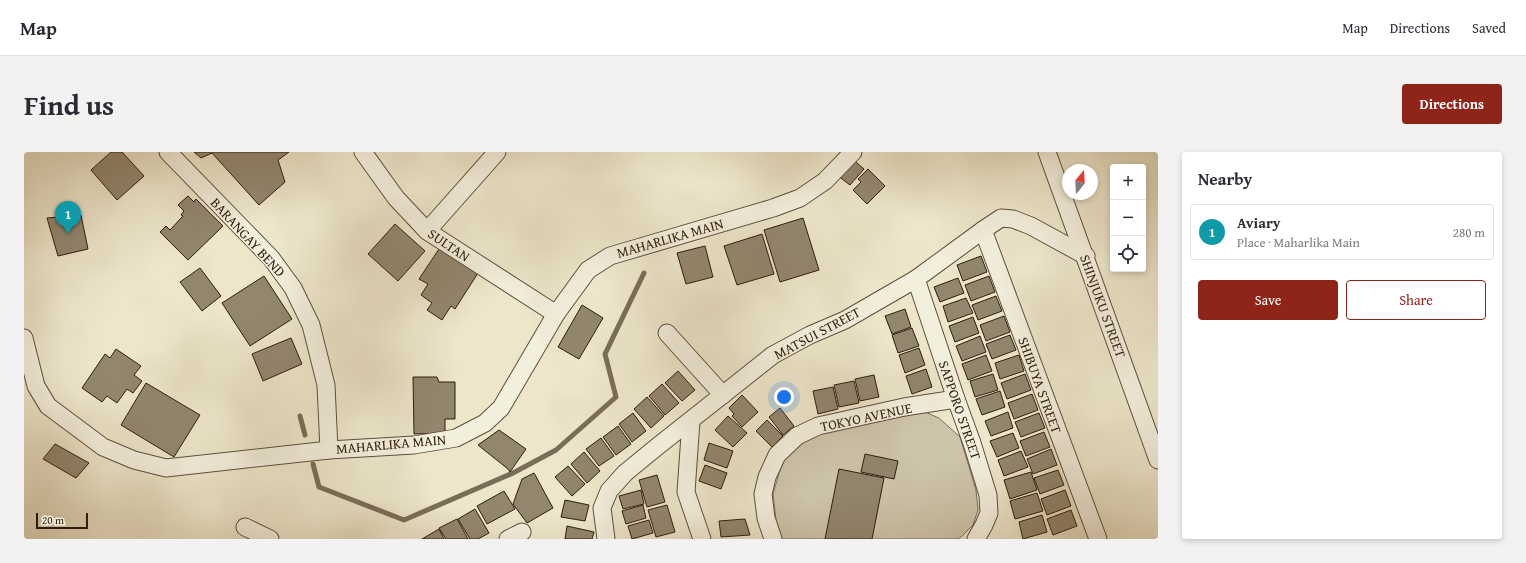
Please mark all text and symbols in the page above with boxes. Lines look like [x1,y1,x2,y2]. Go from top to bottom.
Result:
text: Map [20,14,57,42]
text: Map [1342,18,1368,38]
text: Directions [1390,18,1450,38]
text: Saved [1472,18,1506,38]
text: Find us [24,84,114,125]
button: Directions [1402,84,1502,124]
north arrow [1062,164,1098,200]
map controls [1110,164,1146,272]
button: + [1110,164,1146,200]
text: Nearby [1198,166,1252,191]
street label: BARANGAY BEND [206,193,290,281]
button: − [1110,200,1146,236]
pin: 1 [55,201,81,234]
text: Aviary [1237,212,1280,233]
street label: MAHARLIKA MAIN [614,213,726,263]
text: 1 [1209,223,1215,242]
text: 280 m [1453,223,1485,242]
street label: SULTAN [424,224,474,266]
text: Place · Maharlika Main [1237,233,1360,252]
button: locate [1110,236,1146,272]
street label: SHINJUKU STREET [1075,252,1131,361]
button: Save [1198,280,1338,320]
button: Share [1346,280,1486,320]
street label: MATSUI STREET [770,302,864,364]
street label: SHIBUYA STREET [1013,334,1067,436]
street label: SAPPORO STREET [934,358,986,462]
your location [774,387,794,407]
street label: TOKYO AVENUE [818,398,914,436]
street label: MAHARLIKA MAIN [335,429,447,459]
scale bar [36,511,88,530]
text: 20 m [42,512,64,528]

